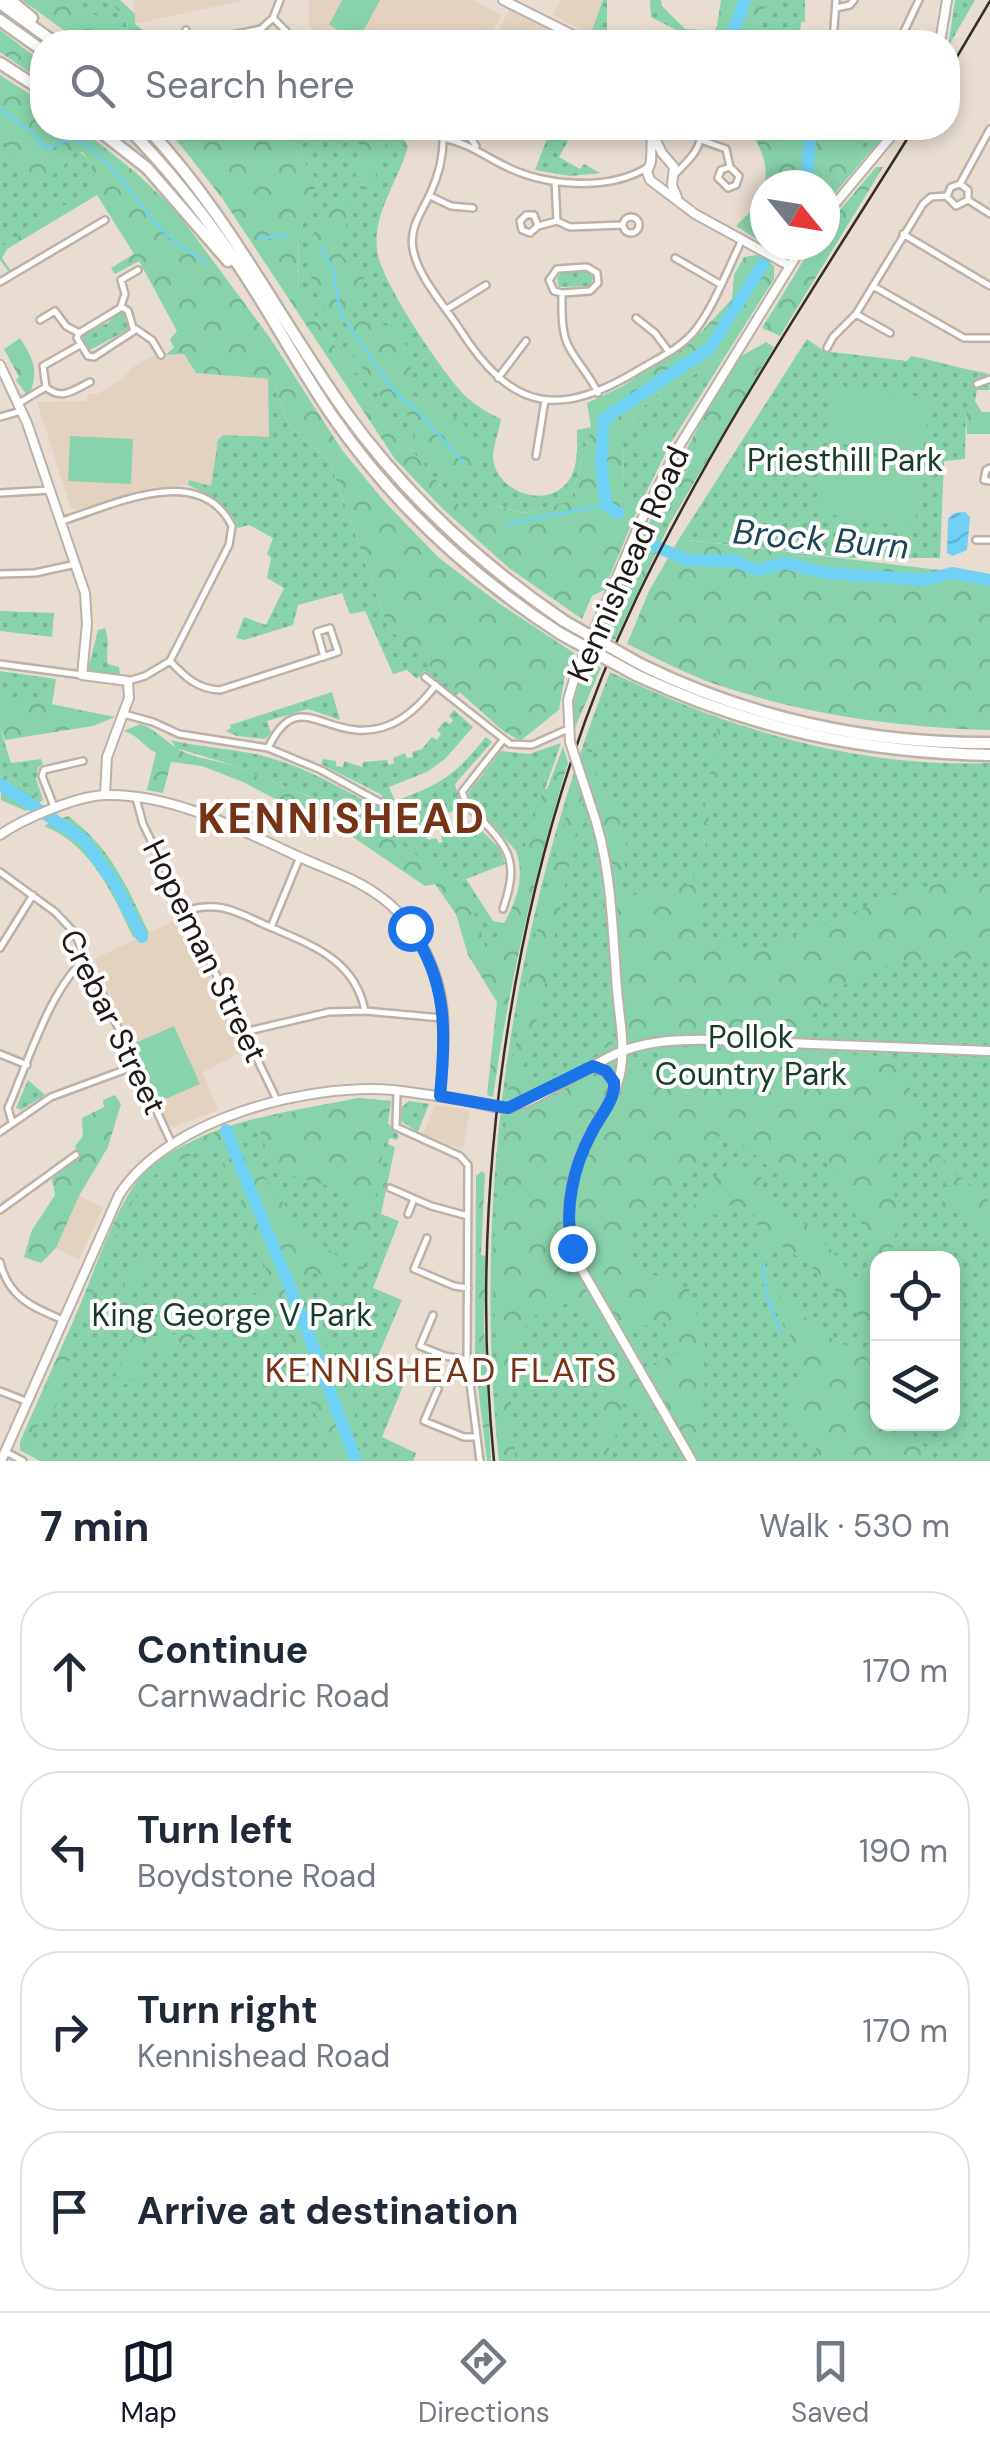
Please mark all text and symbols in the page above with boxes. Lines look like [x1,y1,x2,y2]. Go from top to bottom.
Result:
search box [30,30,960,140]
icon: search [65,58,120,113]
text: Search here [145,60,355,110]
north arrow [750,170,840,260]
park label: Priesthill Park [747,439,943,481]
street label: Kennishead Road [557,440,699,688]
water label: Brock Burn [731,508,911,570]
district label: KENNISHEAD [198,791,486,846]
street label: Hopeman Street [133,833,277,1069]
route start [388,906,434,952]
street label: Crebar Street [50,923,176,1121]
park label: Pollok Country Park [655,1016,847,1095]
route end [550,1226,596,1272]
map controls [870,1251,960,1431]
button: locate [870,1251,960,1341]
park label: King George V Park [92,1294,373,1336]
button: layers [870,1341,960,1431]
district label: KENNISHEAD FLATS [265,1347,619,1393]
text: 7 min [40,1499,149,1554]
text: Walk · 530 m [759,1505,950,1547]
text: Continue [137,1625,308,1675]
icon: ahead [42,1644,97,1699]
text: 170 m [862,1650,948,1692]
text: Carnwadric Road [137,1675,390,1717]
text: Turn left [137,1805,293,1855]
icon: left [42,1824,97,1879]
text: 190 m [859,1830,948,1872]
text: Boydstone Road [137,1855,376,1897]
text: Turn right [137,1985,318,2035]
icon: right [42,2004,97,2059]
text: 170 m [862,2010,948,2052]
text: Kennishead Road [137,2035,390,2077]
icon: arrive [42,2184,97,2239]
text: Arrive at destination [137,2186,519,2236]
tab: Map [121,2334,177,2431]
tab: Directions [418,2334,550,2431]
tab: Saved [791,2334,869,2431]

